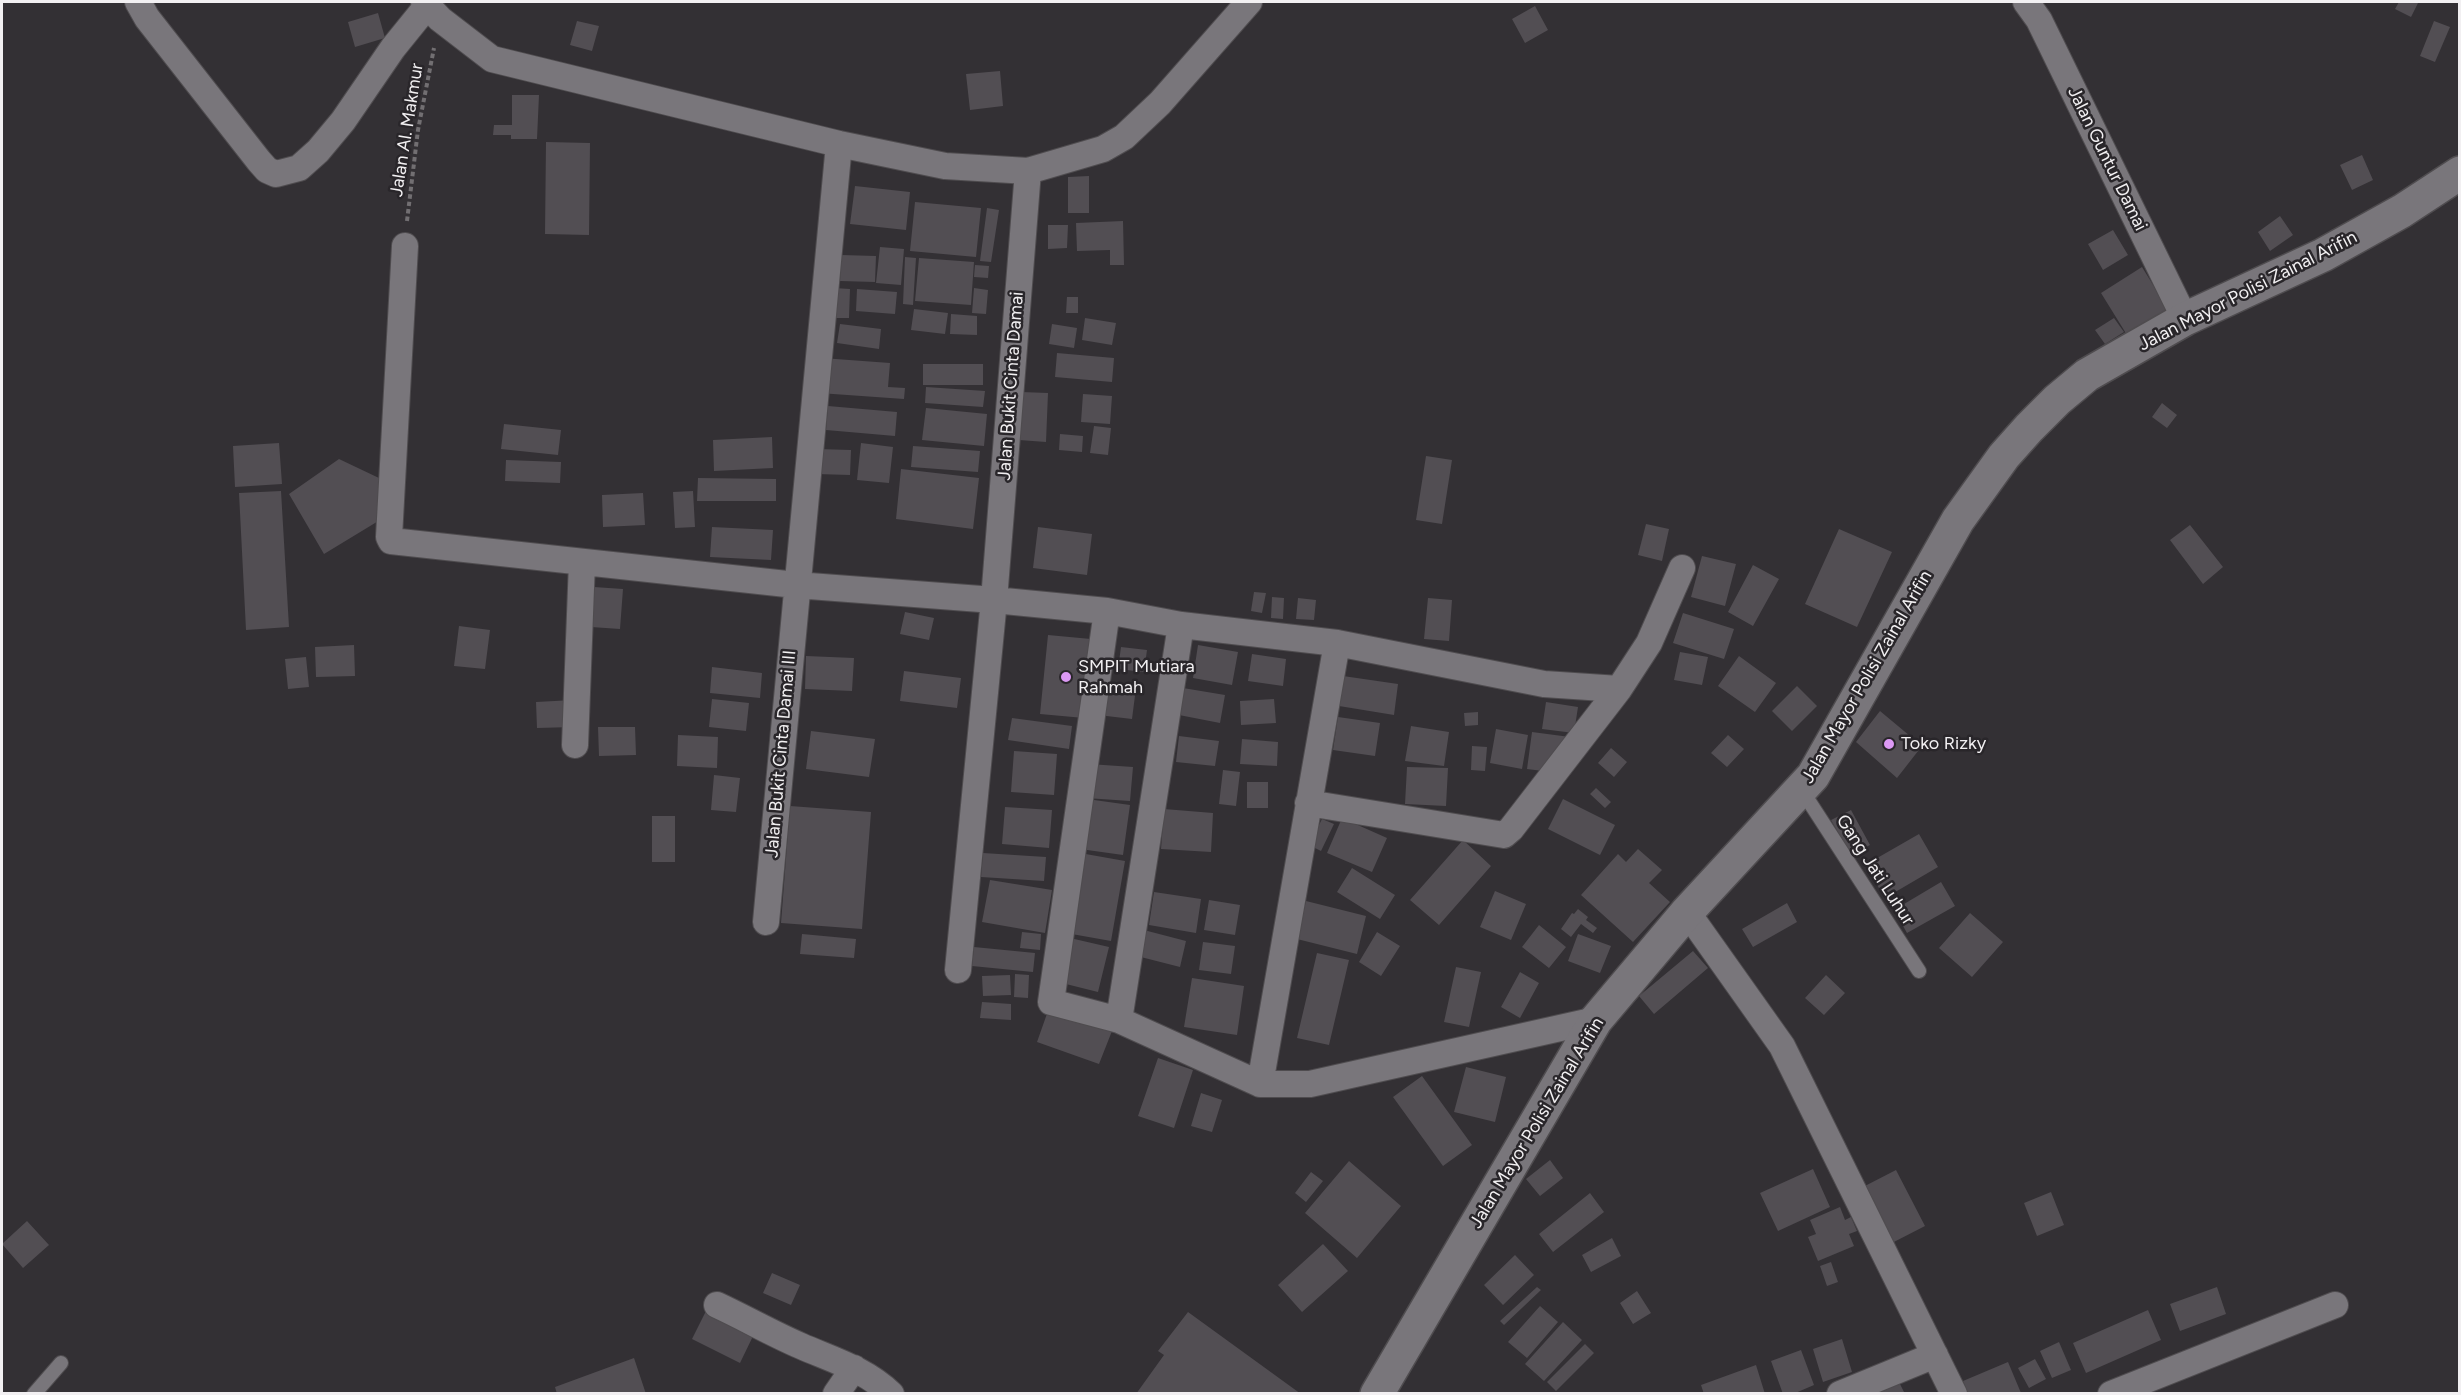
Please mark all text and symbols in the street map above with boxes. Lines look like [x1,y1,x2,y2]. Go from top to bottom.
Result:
street label: Jalan Al. Makmur [386,62,428,198]
street label: Jalan Guntur Damai [2063,84,2151,234]
street label: Jalan Mayor Polisi Zainal Arifin [2135,226,2361,356]
street label: Jalan Bukit Cinta Damai [994,291,1028,481]
street label: Jalan Mayor Polisi Zainal Arifin [1797,567,1937,787]
street label: Jalan Bukit Cinta Damai III [761,649,801,859]
place label: SMPIT Mutiara Rahmah [1078,656,1195,698]
marker: SMPIT Mutiara Rahmah [1059,670,1073,684]
place label: Toko Rizky [1901,733,1986,755]
marker: Toko Rizky [1882,737,1896,751]
street label: Gang Jati Luhur [1831,811,1919,929]
street label: Jalan Mayor Polisi Zainal Arifin [1465,1014,1609,1232]

